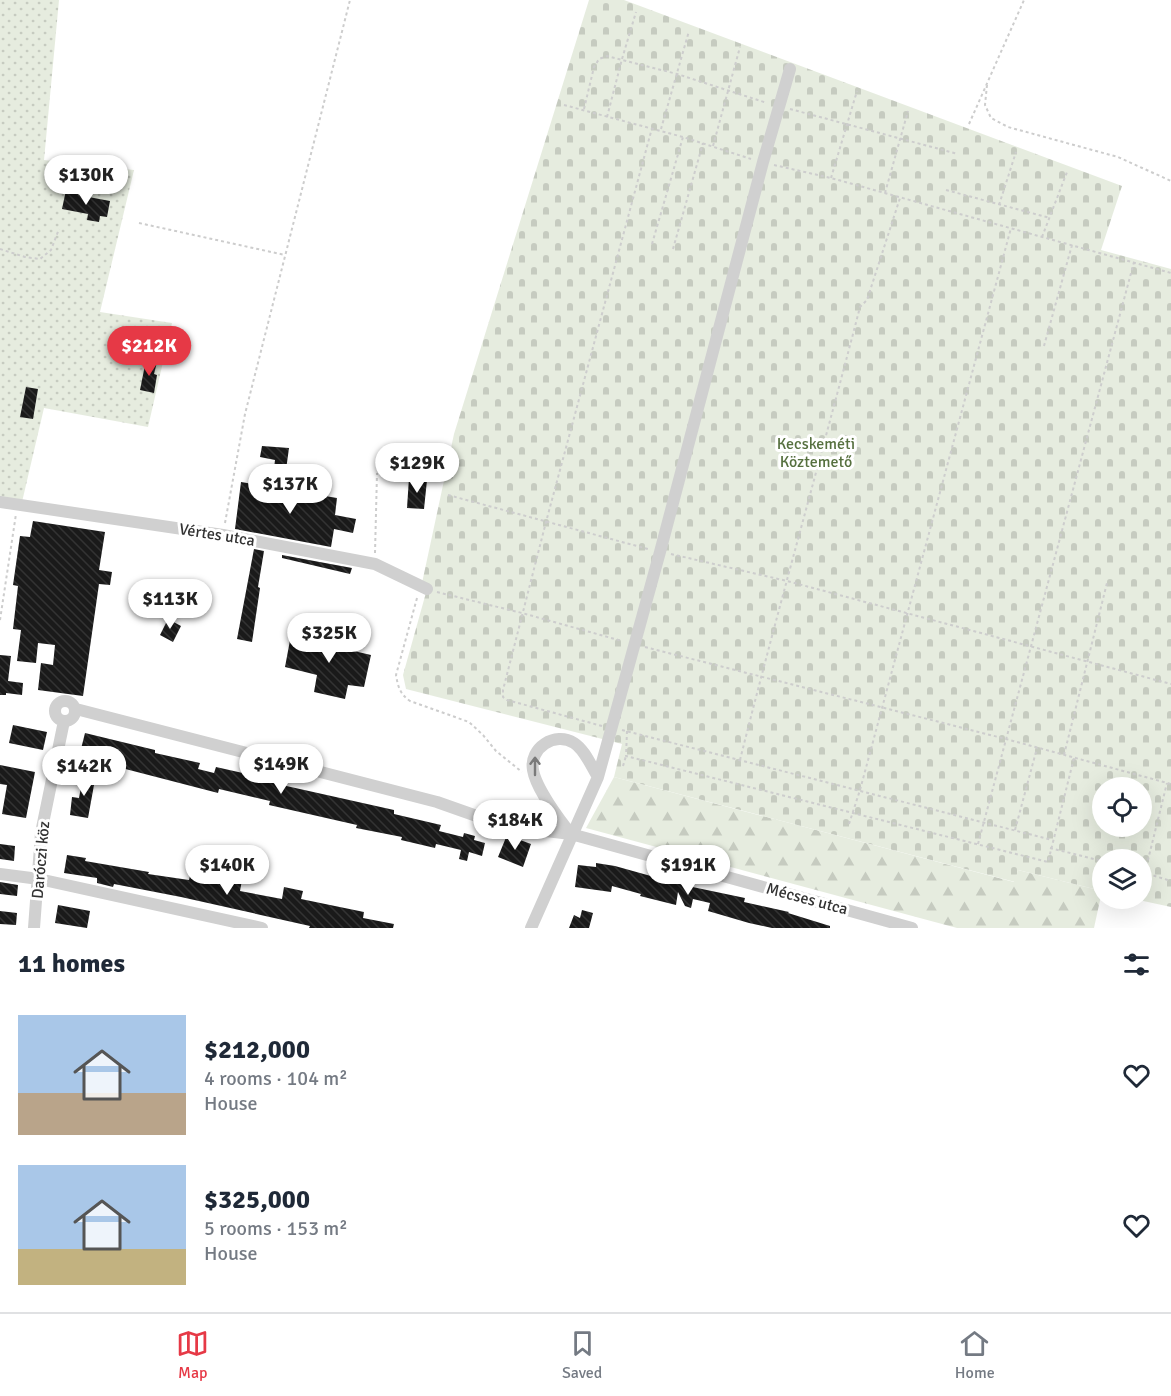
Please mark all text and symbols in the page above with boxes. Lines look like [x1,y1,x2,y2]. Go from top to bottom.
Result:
pin: $130K [44,155,128,206]
text: $130K [58,162,114,187]
pin: $212K [107,326,191,377]
text: $212K [121,333,177,358]
park label: Kecskeméti Köztemető [777,434,855,472]
pin: $129K [375,443,459,494]
text: $129K [389,450,445,475]
pin: $137K [248,464,332,515]
text: $137K [262,471,318,496]
street label: Vértes utca [178,519,256,551]
pin: $113K [128,579,212,630]
text: $113K [142,586,198,611]
pin: $325K [287,613,371,664]
text: $325K [301,620,357,645]
pin: $149K [239,744,323,795]
pin: $142K [42,746,126,797]
text: $149K [253,751,309,776]
text: $142K [56,753,112,778]
one-way arrow [529,757,541,776]
map controls [1092,777,1152,909]
button: locate [1092,777,1152,837]
pin: $184K [473,800,557,851]
text: $184K [487,807,543,832]
street label: Daróczi köz [28,820,54,900]
pin: $140K [185,845,269,896]
pin: $191K [646,845,730,896]
button: layers [1092,849,1152,909]
text: $140K [199,852,255,877]
text: $191K [660,852,716,877]
street label: Mécses utca [764,878,850,920]
text: 11 homes [18,948,125,980]
icon: filters [1120,948,1153,981]
text: $212,000 [204,1034,310,1066]
icon: home [66,1039,138,1111]
icon: heart [1120,1059,1153,1092]
text: 4 rooms · 104 m² [204,1066,348,1091]
text: House [204,1091,258,1116]
text: $325,000 [204,1184,310,1216]
icon: home [66,1189,138,1261]
icon: heart [1120,1209,1153,1242]
text: 5 rooms · 153 m² [204,1216,348,1241]
text: House [204,1241,258,1266]
tab: Map [176,1327,209,1383]
tab: Saved [562,1327,602,1383]
tab: Home [955,1327,995,1383]

